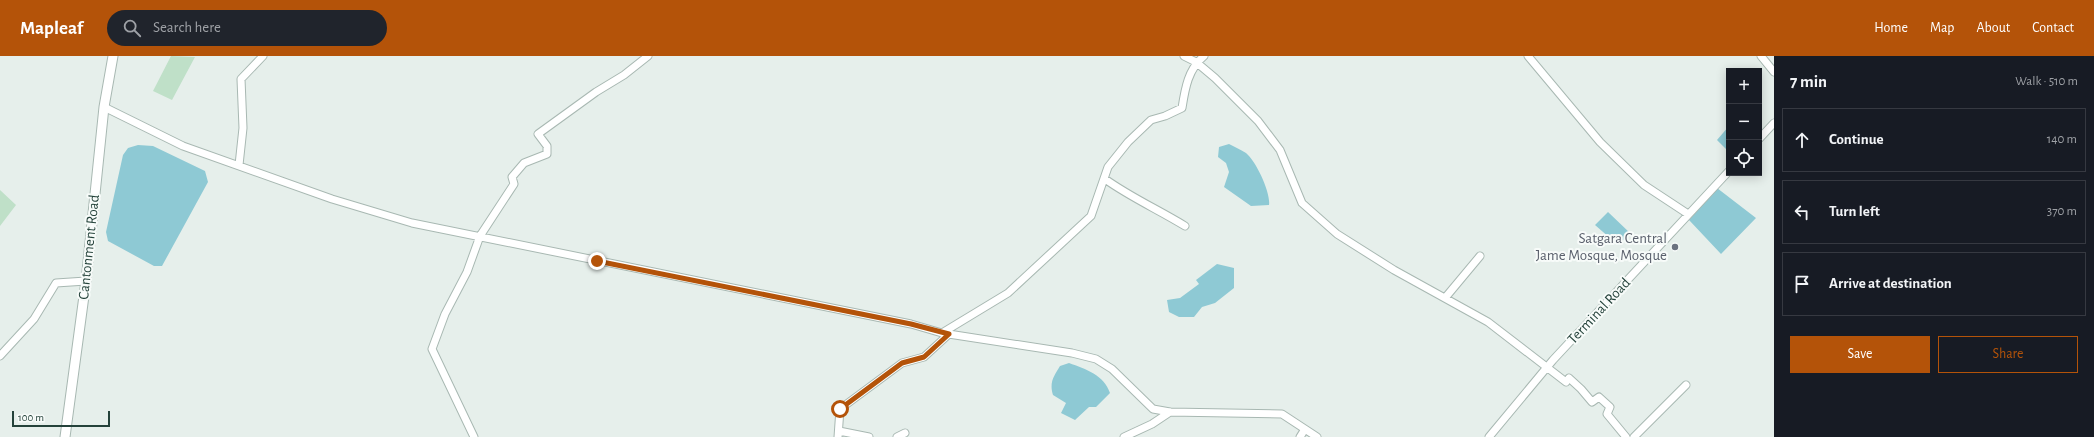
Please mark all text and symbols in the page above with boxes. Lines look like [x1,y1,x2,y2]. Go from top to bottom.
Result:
search box [107,10,387,46]
icon: search [121,17,143,39]
text: Mapleaf [20,19,83,38]
text: Search here [153,20,221,35]
text: Home [1874,21,1908,35]
text: Map [1930,21,1954,35]
text: About [1976,21,2010,35]
text: Contact [2032,21,2074,35]
map controls [1726,68,1762,176]
button: + [1726,68,1762,104]
text: 7 min [1790,73,1827,90]
text: Walk · 510 m [2015,75,2078,88]
button: − [1726,104,1762,140]
icon: ahead [1791,129,1813,151]
text: Continue [1829,132,1884,147]
text: 140 m [2047,133,2077,146]
button: locate [1726,140,1762,176]
street label: Cantonment Road [76,194,102,300]
icon: left [1791,201,1813,223]
text: Turn left [1829,204,1880,219]
text: 370 m [2047,205,2077,218]
place label: Satgara Central Jame Mosque, Mosque [1536,231,1667,263]
marker: Satgara Central Jame Mosque, Mosque [1670,242,1680,252]
route end [588,252,606,270]
icon: arrive [1791,273,1813,295]
street label: Terminal Road [1565,275,1633,347]
text: Arrive at destination [1829,276,1952,291]
button: Save [1790,336,1930,373]
button: Share [1938,336,2078,373]
route start [831,400,849,418]
scale bar [12,409,110,428]
text: 100 m [18,412,44,423]

